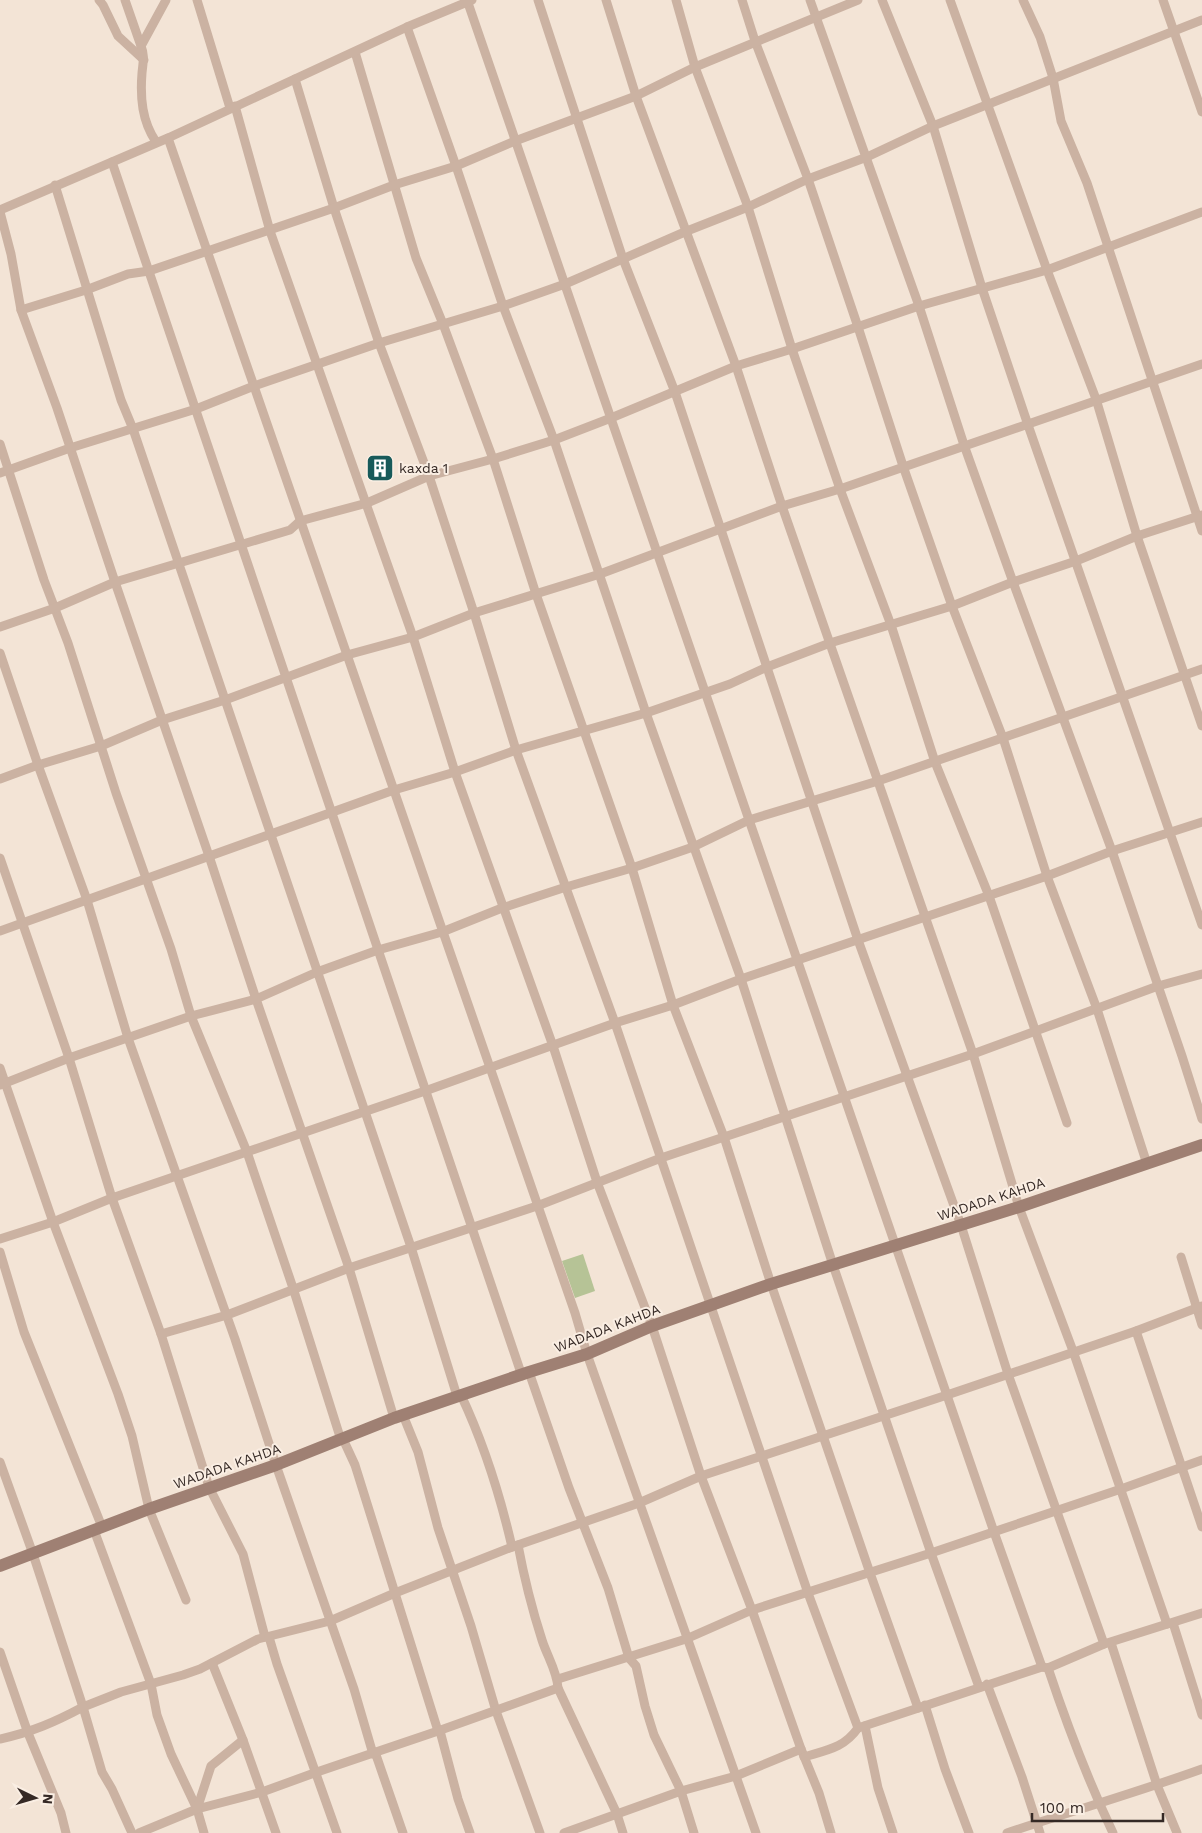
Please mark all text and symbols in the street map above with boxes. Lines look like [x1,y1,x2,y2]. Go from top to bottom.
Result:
building icon: kaxda 1 [365,453,395,483]
place label: kaxda 1 [399,460,448,476]
street label: WADADA KAHDA [935,1174,1047,1224]
street label: WADADA KAHDA [552,1300,662,1356]
street label: WADADA KAHDA [171,1440,283,1492]
north arrow [10,1773,60,1823]
scale bar [1032,1790,1163,1822]
text: N [40,1793,56,1805]
text: 100 m [1040,1799,1084,1817]

